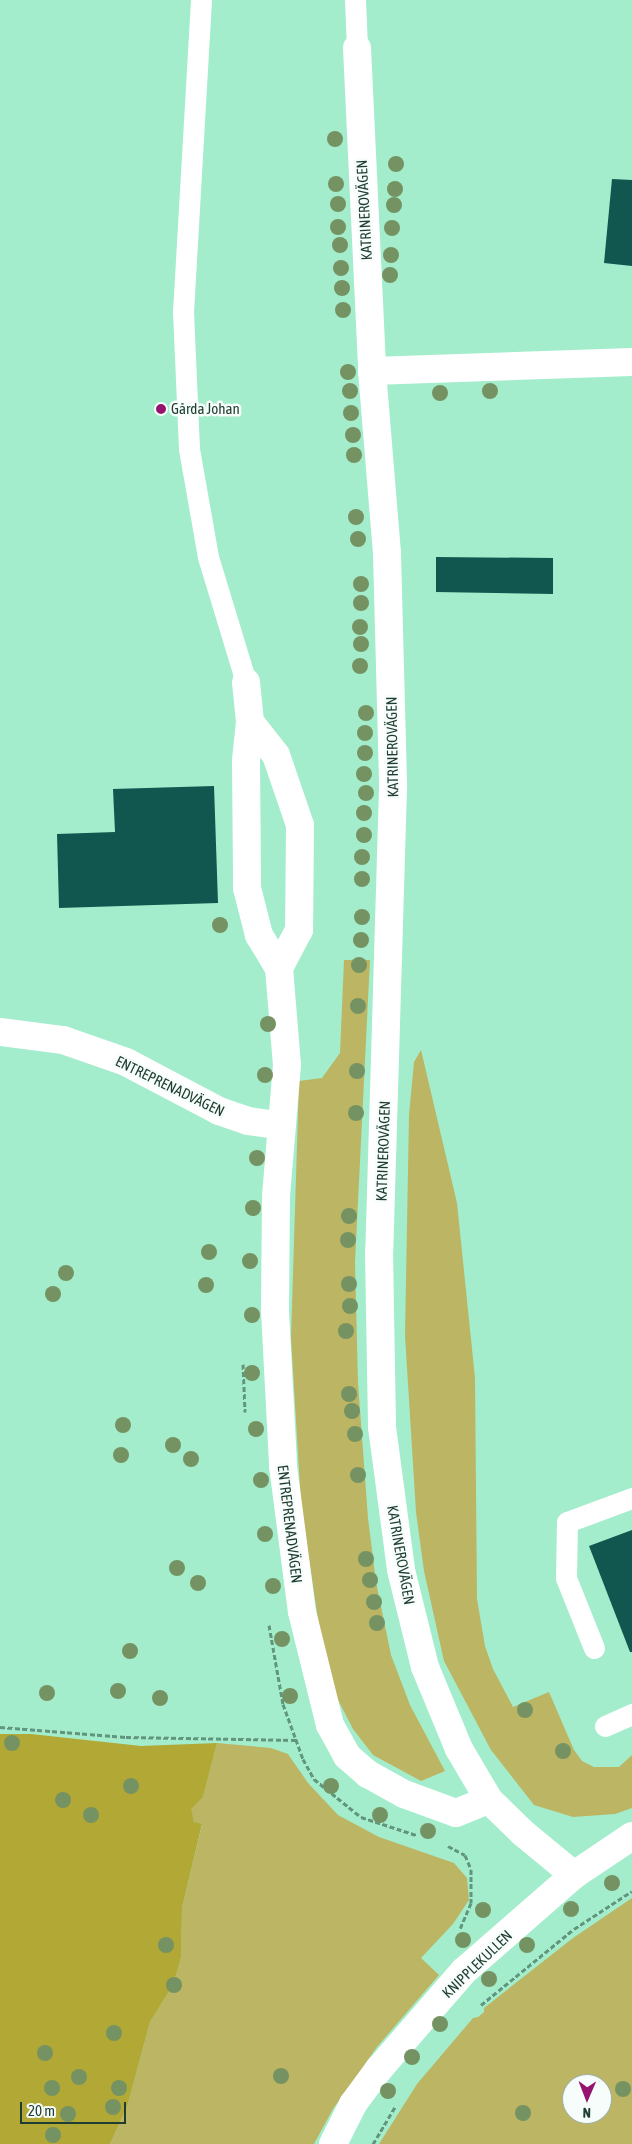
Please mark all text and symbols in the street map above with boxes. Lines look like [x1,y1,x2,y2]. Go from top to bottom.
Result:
street label: KATRINEROVÄGEN [352,159,376,261]
place label: Gårda Johan [171,400,240,418]
marker: Gårda Johan [155,403,167,415]
street label: KATRINEROVÄGEN [382,696,402,798]
street label: ENTREPRENADVÄGEN [113,1052,227,1120]
street label: KATRINEROVÄGEN [372,1100,394,1202]
street label: ENTREPRENADVÄGEN [274,1464,306,1584]
street label: KATRINEROVÄGEN [383,1504,419,1606]
street label: KNIPPLEKULLEN [438,1926,516,2002]
north arrow [562,2074,612,2124]
scale bar [22,2092,129,2124]
text: 20 m [28,2102,55,2119]
text: N [582,2105,591,2121]

